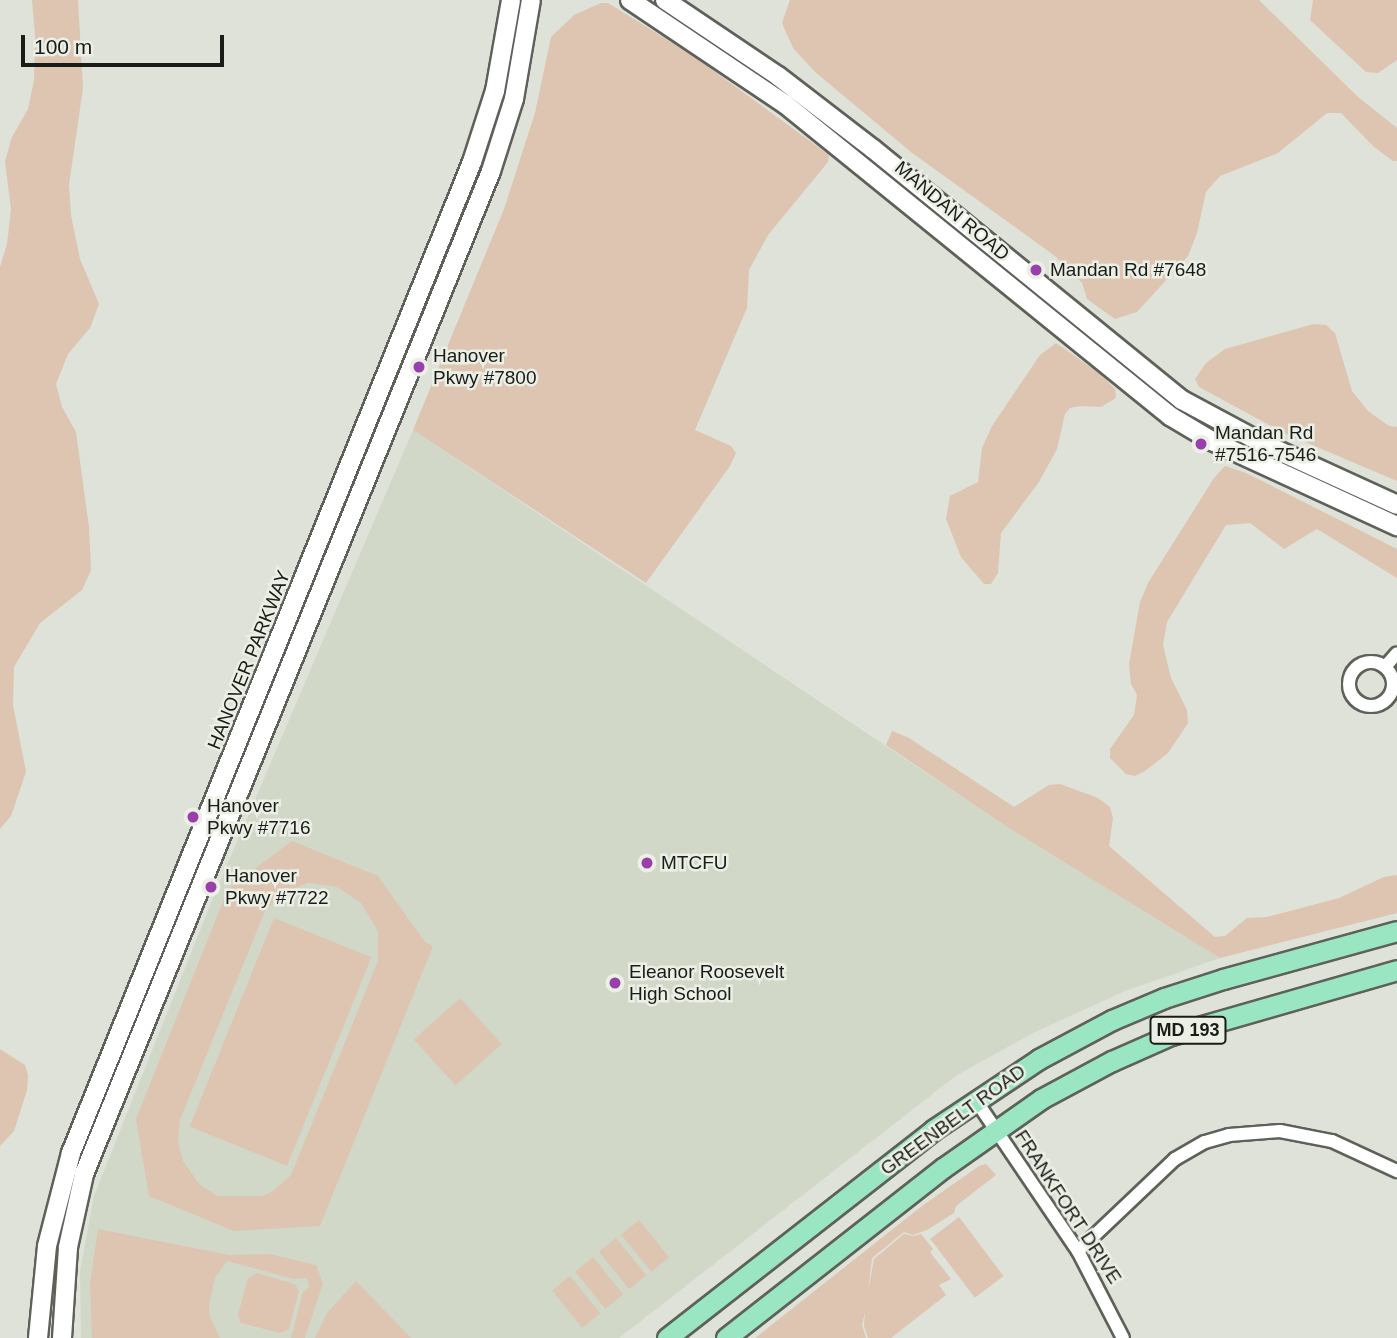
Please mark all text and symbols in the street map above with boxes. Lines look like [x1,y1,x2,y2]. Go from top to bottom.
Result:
scale bar [24,21,228,65]
text: 100 m [34,35,92,58]
street label: MANDAN ROAD [890,156,1014,266]
place label: Mandan Rd #7648 [1050,259,1206,281]
marker: Mandan Rd #7648 [1028,262,1044,278]
place label: Hanover Pkwy #7800 [433,345,537,389]
marker: Hanover Pkwy #7800 [411,359,427,375]
place label: Mandan Rd #7516-7546 [1215,422,1316,466]
marker: Mandan Rd #7516-7546 [1193,436,1209,452]
street label: HANOVER PARKWAY [203,567,295,753]
place label: Hanover Pkwy #7716 [207,795,311,839]
marker: Hanover Pkwy #7716 [185,809,201,825]
place label: MTCFU [661,852,727,874]
marker: MTCFU [639,855,655,871]
place label: Hanover Pkwy #7722 [225,865,329,909]
marker: Hanover Pkwy #7722 [203,879,219,895]
place label: Eleanor Roosevelt High School [629,961,784,1005]
marker: Eleanor Roosevelt High School [607,975,623,991]
road number: MD 193 [1148,1015,1228,1044]
street label: GREENBELT ROAD [876,1060,1030,1180]
street label: FRANKFORT DRIVE [1010,1126,1126,1288]

